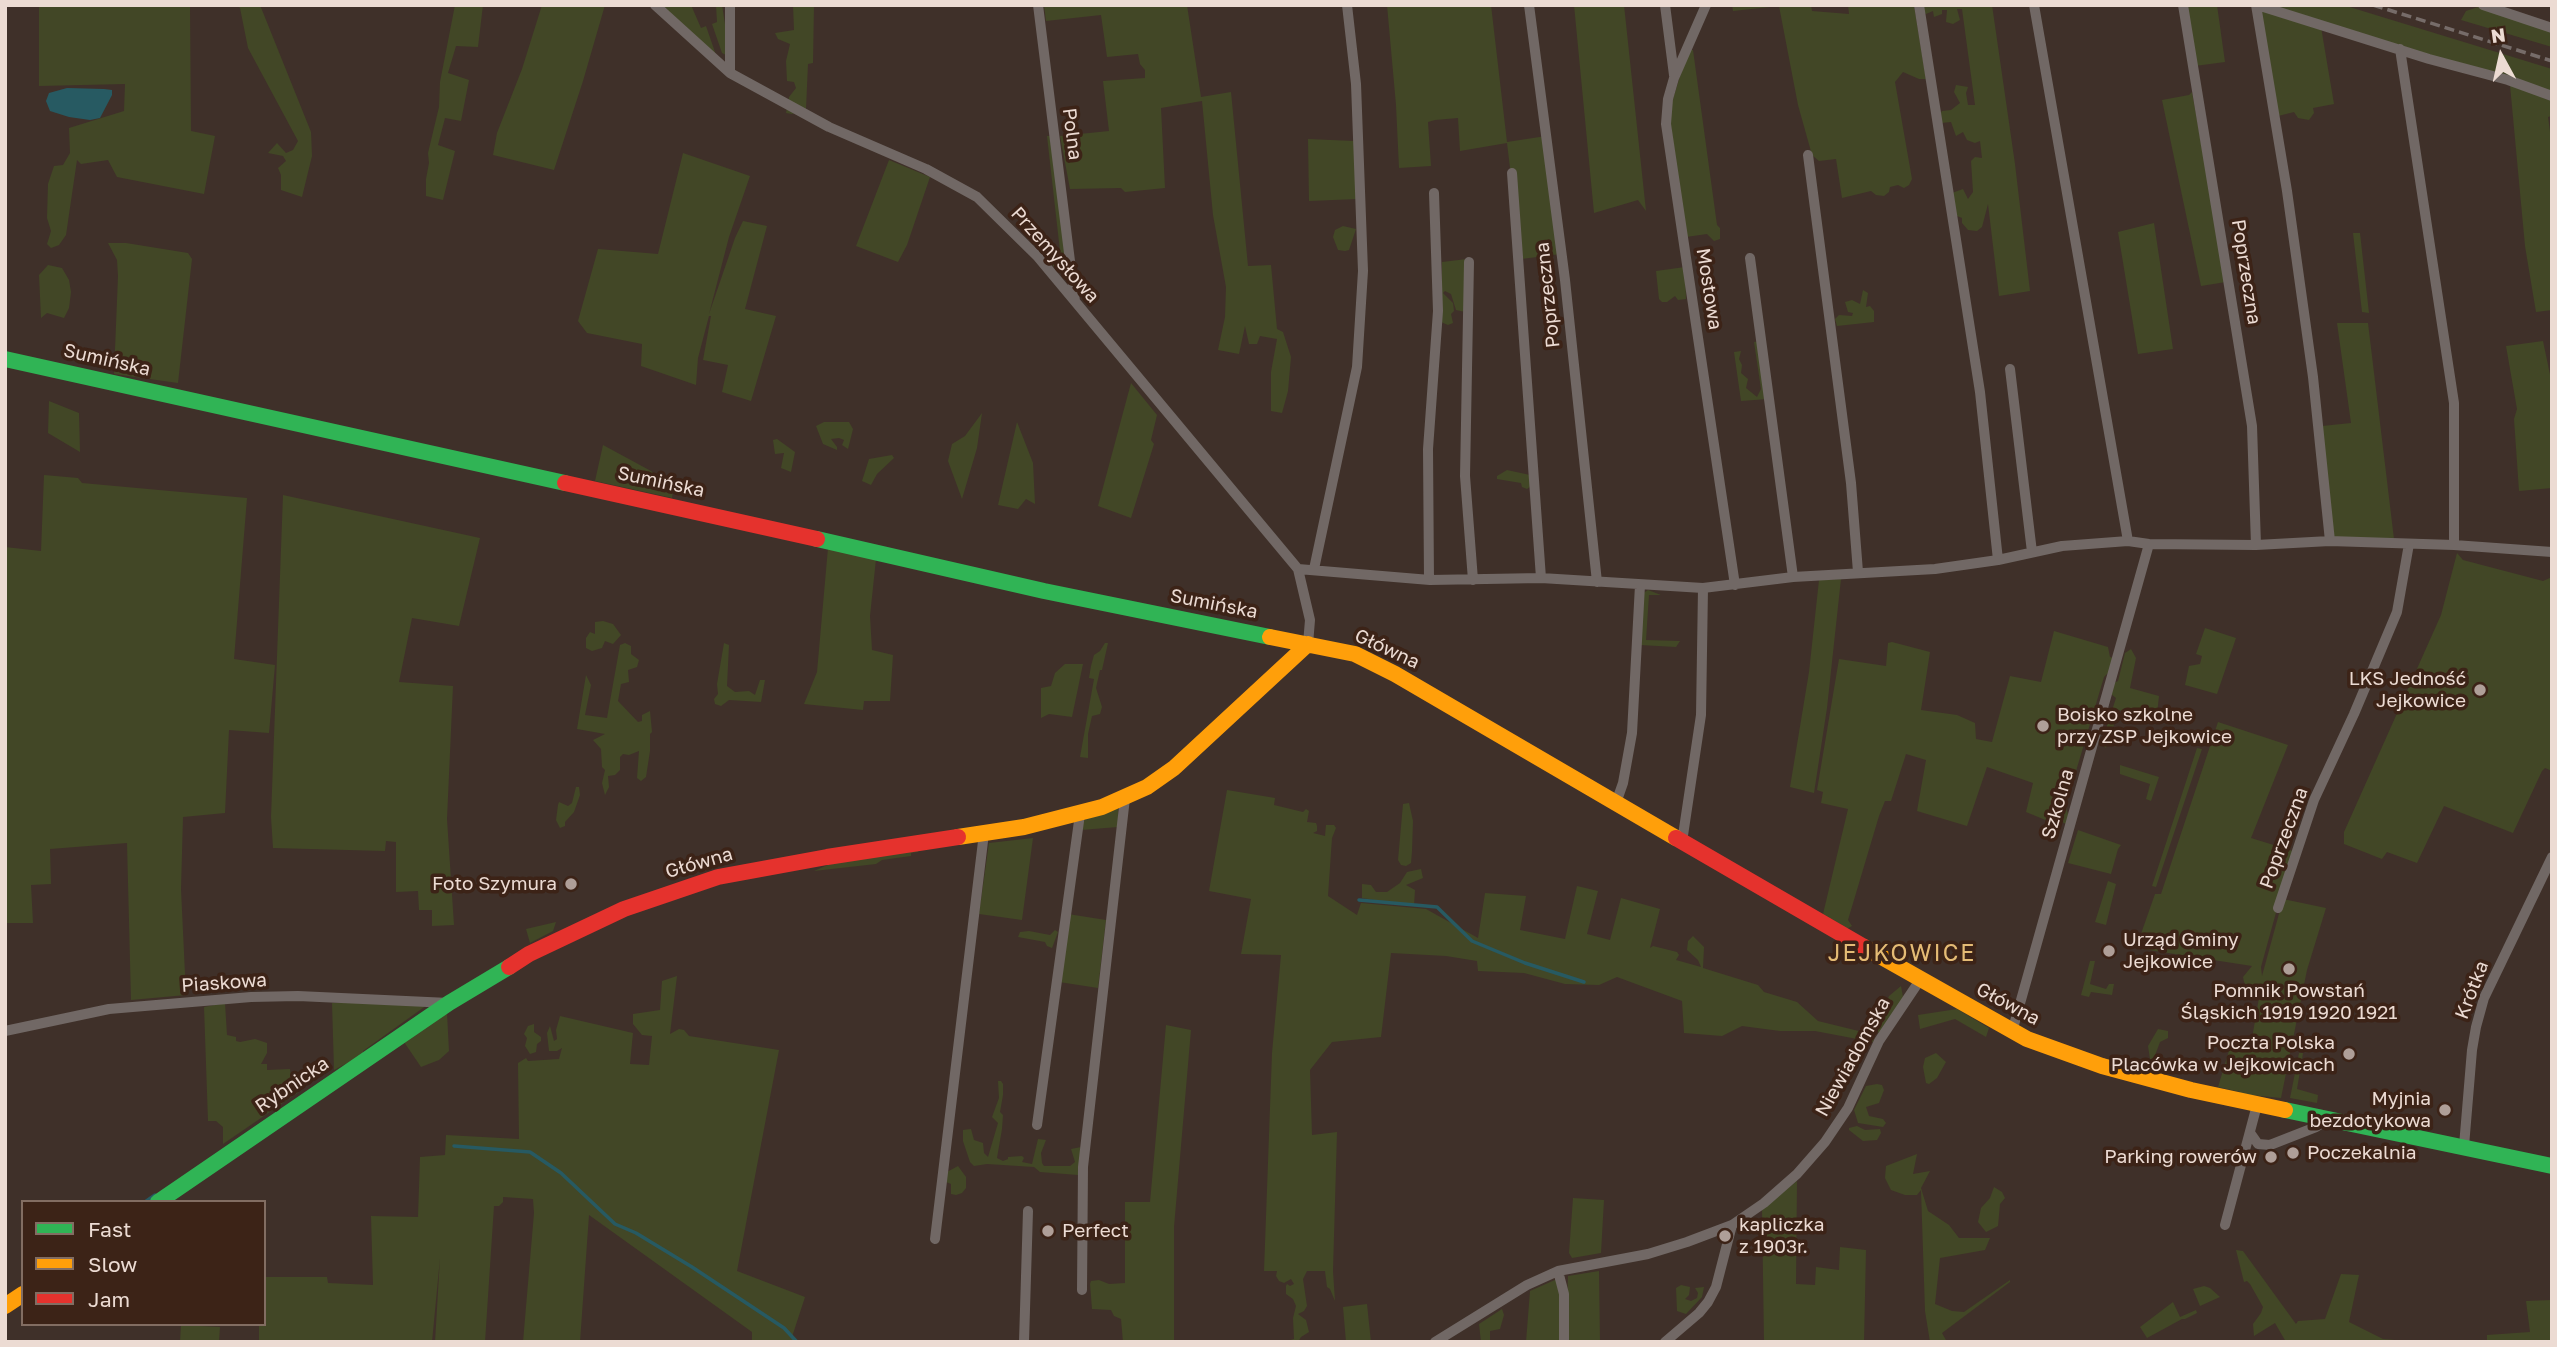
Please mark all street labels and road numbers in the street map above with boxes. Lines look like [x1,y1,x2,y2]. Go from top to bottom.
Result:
street label: Polna [1058,107,1086,161]
street label: Przemysłowa [1006,202,1104,308]
street label: Poprzeczna [2226,218,2266,326]
street label: Poprzeczna [1531,241,1565,349]
street label: Mostowa [1691,247,1727,331]
street label: Sumińska [61,339,153,381]
street label: Sumińska [615,462,707,502]
street label: Sumińska [1168,584,1260,624]
street label: Główna [1351,624,1423,674]
street label: Szkolna [2037,766,2079,842]
street label: Poprzeczna [2255,784,2313,892]
street label: Główna [663,843,735,883]
street label: Krótka [2450,958,2494,1022]
street label: Piaskowa [180,969,268,997]
street label: Główna [1972,978,2044,1030]
street label: Niewiadomska [1811,993,1895,1121]
street label: Rybnicka [251,1052,333,1118]

